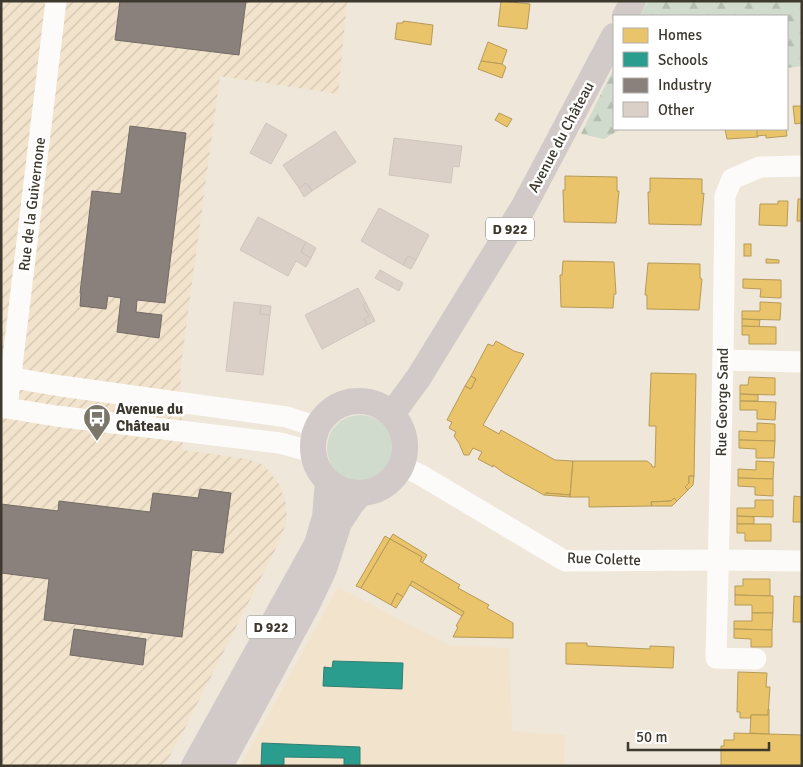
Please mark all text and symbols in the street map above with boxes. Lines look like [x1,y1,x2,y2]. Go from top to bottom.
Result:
legend [613,15,788,130]
text: Homes [658,26,702,44]
text: Schools [658,51,709,69]
text: Industry [658,76,711,94]
street label: Avenue du Château [524,79,598,195]
text: Other [658,101,695,119]
street label: Rue de la Guivernone [15,136,49,272]
road number: D 922 [486,218,534,240]
street label: Rue George Sand [712,347,732,457]
place label: Avenue du Château [116,400,183,435]
bus stop icon: Avenue du Château [82,403,112,442]
street label: Rue Colette [567,549,641,569]
road number: D 922 [247,616,295,638]
scale bar [628,720,769,752]
text: 50 m [636,728,667,746]

